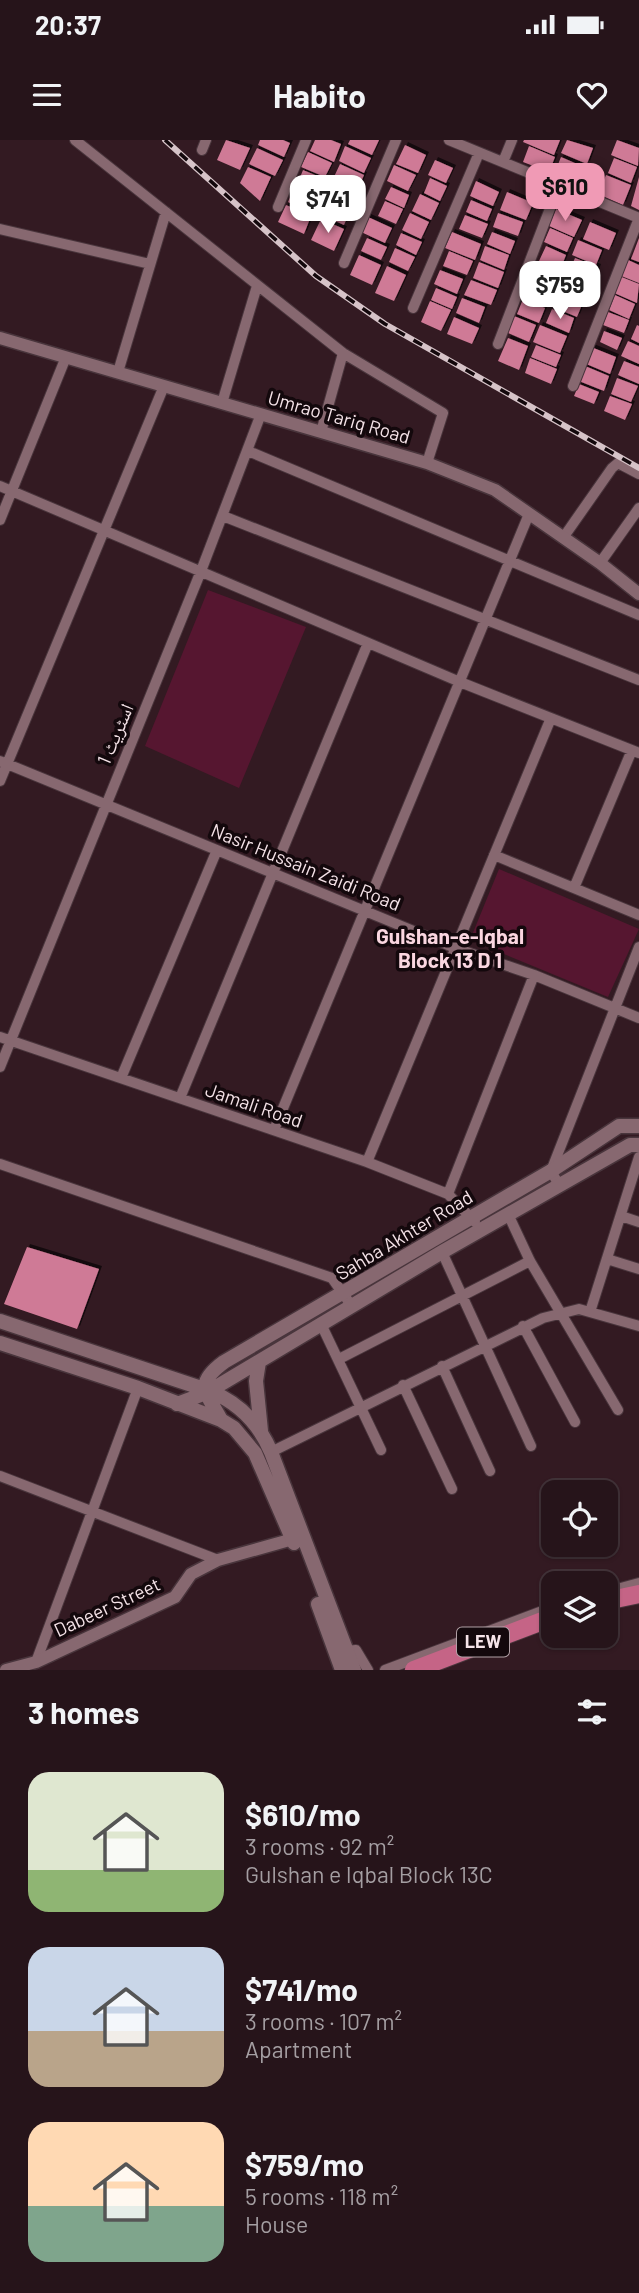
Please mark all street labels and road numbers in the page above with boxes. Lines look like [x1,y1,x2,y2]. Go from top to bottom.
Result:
street label: Umrao Tariq Road [265,385,413,448]
street label: اسٹریٹ 1 [91,700,139,768]
street label: Nasir Hussain Zaidi Road [208,818,404,915]
street label: Jamali Road [203,1077,306,1132]
street label: Sahba Akhter Road [331,1185,476,1285]
street label: Dabeer Street [50,1572,163,1641]
road number: LEW [457,1628,509,1657]

